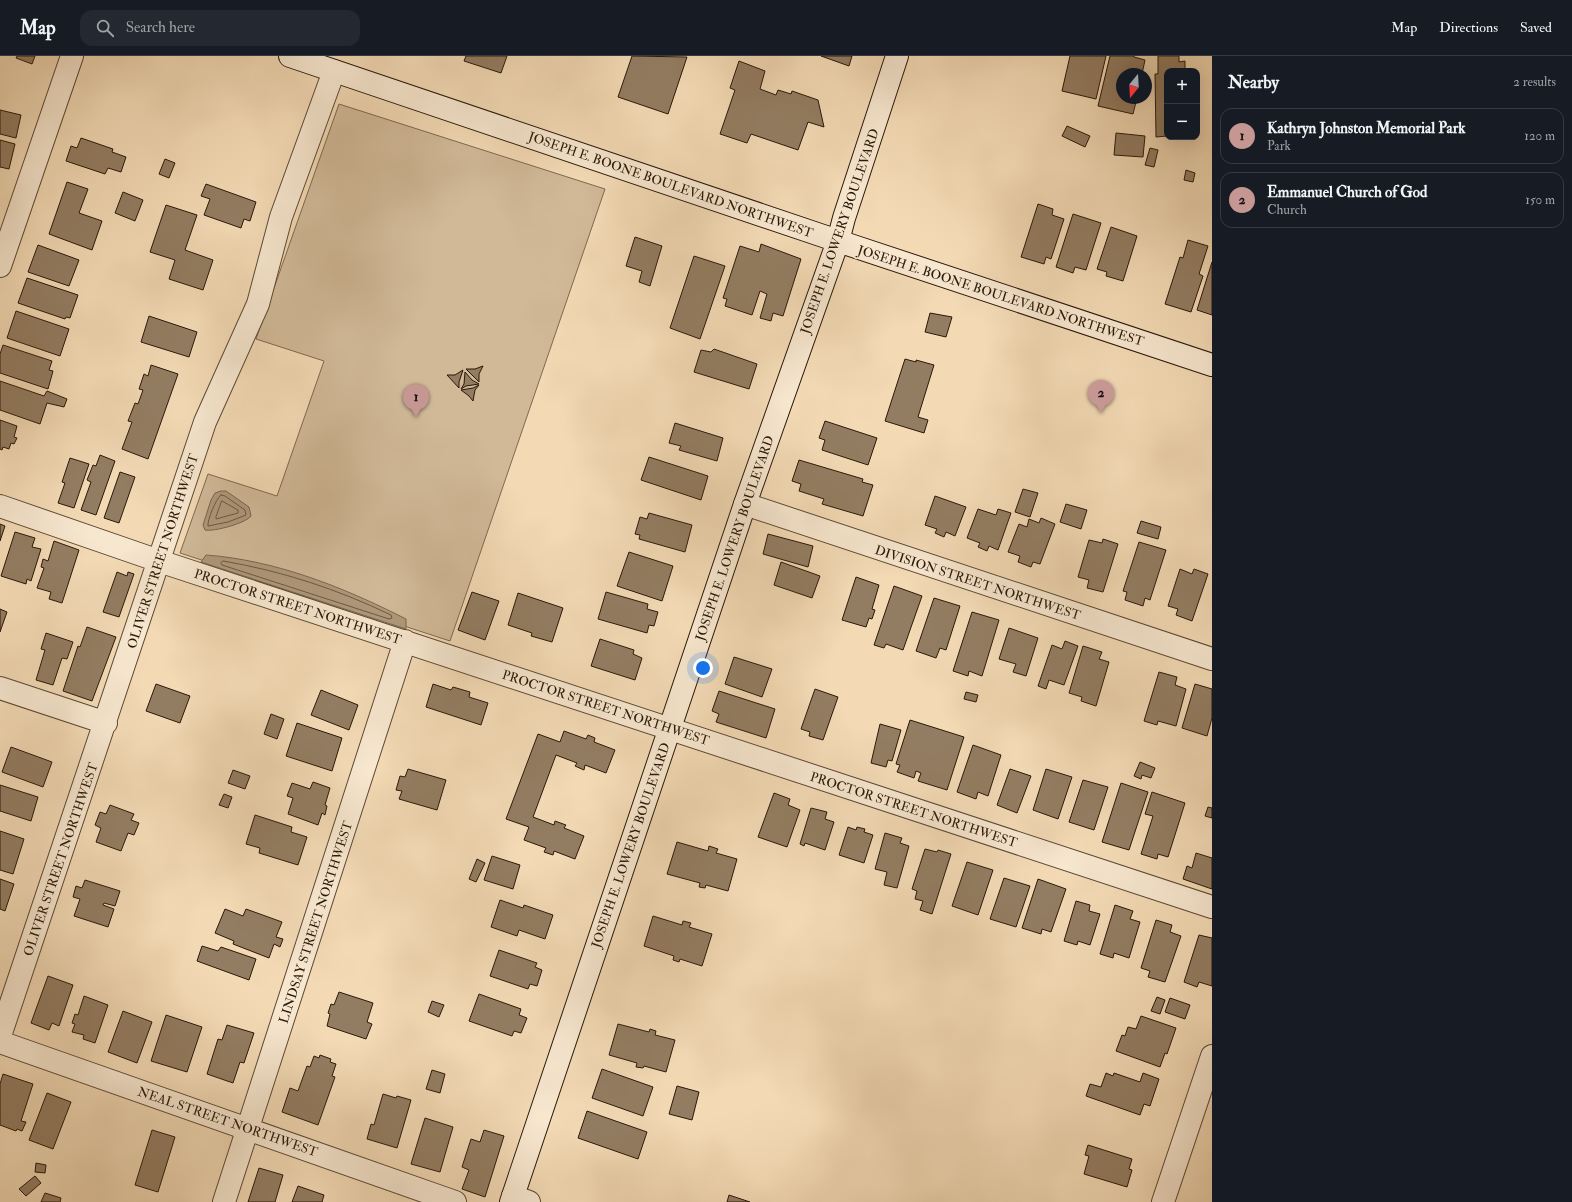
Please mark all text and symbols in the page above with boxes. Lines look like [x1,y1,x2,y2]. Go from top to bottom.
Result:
search box [80,10,360,46]
text: Map [20,16,56,40]
icon: search [94,17,116,39]
text: Search here [126,18,195,37]
text: Map [1391,19,1417,36]
text: Directions [1439,19,1498,36]
text: Saved [1520,19,1552,36]
north arrow [1116,68,1152,104]
map controls [1164,68,1200,140]
button: + [1164,68,1200,104]
text: Nearby [1228,72,1279,93]
text: 2 results [1513,74,1556,90]
button: − [1164,104,1200,140]
text: Kathryn Johnston Memorial Park [1267,119,1465,138]
street label: JOSEPH E. LOWERY BOULEVARD [797,127,883,337]
street label: JOSEPH E. BOONE BOULEVARD NORTHWEST [525,128,815,241]
text: 1 [1240,128,1244,144]
text: 120 m [1524,128,1555,144]
text: Park [1267,138,1291,154]
text: Emmanuel Church of God [1267,183,1427,202]
text: 2 [1239,192,1245,208]
text: 150 m [1525,192,1555,208]
text: Church [1267,202,1307,218]
street label: JOSEPH E. BOONE BOULEVARD NORTHWEST [855,242,1146,350]
pin: 2 [1088,380,1114,413]
pin: 1 [403,384,429,417]
street label: JOSEPH E. LOWERY BOULEVARD [692,434,778,644]
street label: OLIVER STREET NORTHWEST [124,452,202,651]
street label: DIVISION STREET NORTHWEST [873,542,1083,624]
street label: PROCTOR STREET NORTHWEST [192,566,404,648]
your location [693,658,713,678]
street label: PROCTOR STREET NORTHWEST [500,667,712,749]
street label: JOSEPH E. LOWERY BOULEVARD [588,741,674,951]
street label: OLIVER STREET NORTHWEST [20,760,102,958]
street label: PROCTOR STREET NORTHWEST [808,769,1020,851]
street label: LINDSAY STREET NORTHWEST [276,819,356,1025]
street label: NEAL STREET NORTHWEST [136,1084,320,1160]

